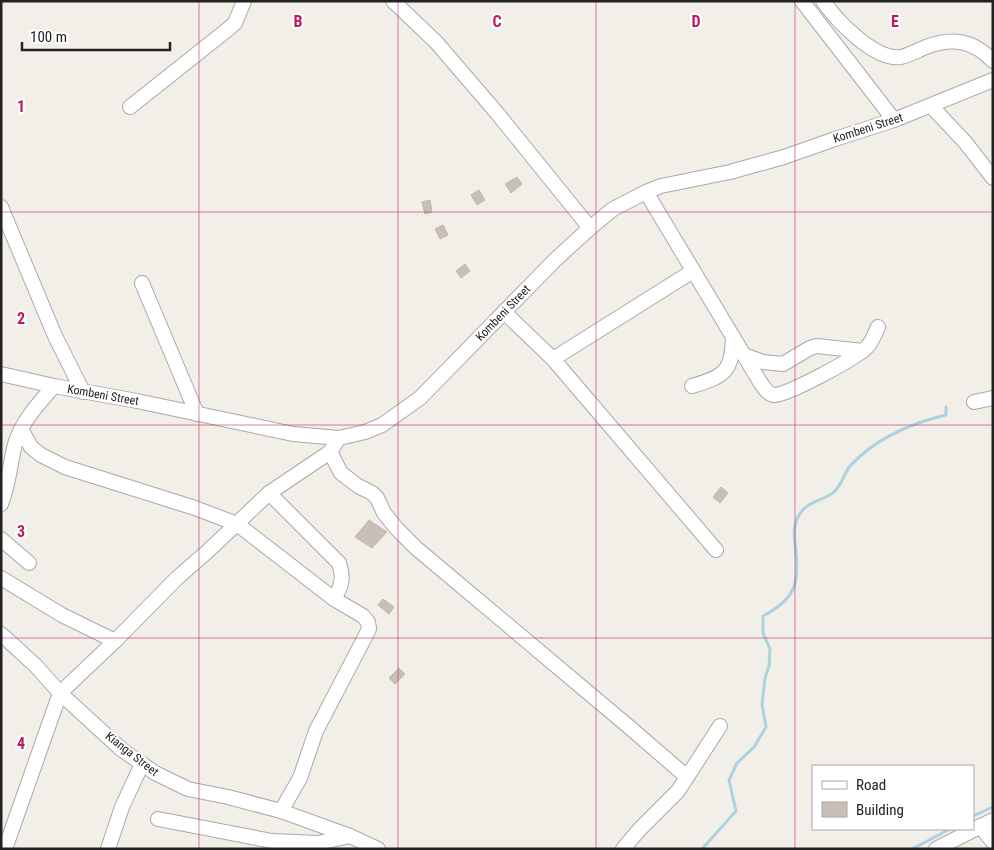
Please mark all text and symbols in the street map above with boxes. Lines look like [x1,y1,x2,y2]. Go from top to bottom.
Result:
text: B [294,12,303,31]
text: C [492,12,502,31]
text: D [691,12,701,31]
text: E [891,12,899,31]
scale bar [22,20,170,52]
text: 100 m [30,28,67,46]
text: 1 [17,97,25,116]
street label: Kombeni Street [831,110,905,146]
street label: Kombeni Street [473,282,534,344]
text: 2 [17,309,25,328]
street label: Kombeni Street [66,382,140,408]
text: 3 [17,522,25,541]
street label: Kianga Street [103,729,162,779]
text: 4 [17,734,25,753]
legend [812,765,974,830]
text: Road [856,776,886,794]
text: Building [856,801,904,819]

